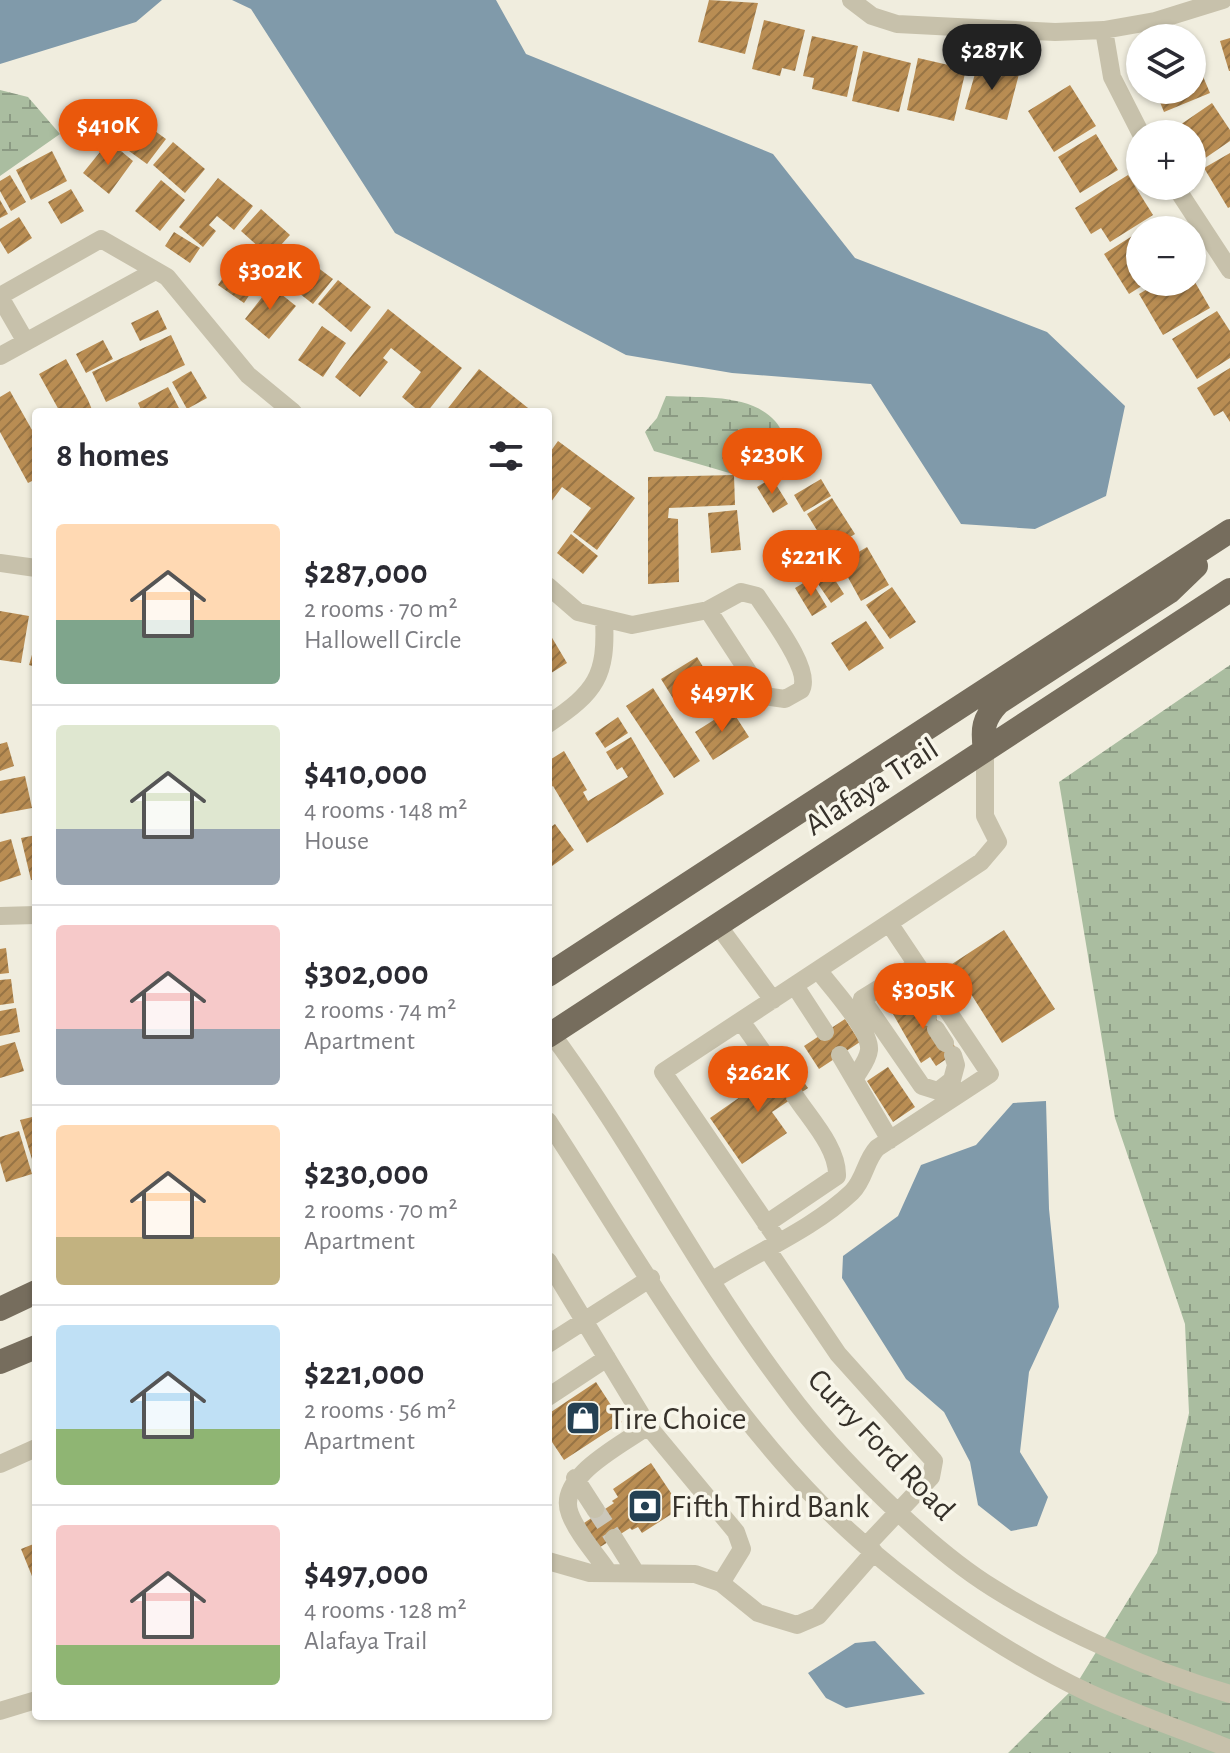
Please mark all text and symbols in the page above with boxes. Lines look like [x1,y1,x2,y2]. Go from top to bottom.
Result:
pin: $287K [936,24,1048,92]
map controls [1126,24,1206,296]
button: layers [1126,24,1206,104]
text: $287K [960,37,1024,63]
pin: $410K [52,99,164,167]
text: $410K [77,112,139,138]
button: + [1126,120,1206,200]
button: − [1126,216,1206,296]
pin: $302K [214,244,326,312]
text: $302K [238,257,302,283]
pin: $230K [716,428,828,496]
icon: filters [484,434,528,478]
text: 8 homes [56,439,169,473]
text: $230K [740,441,804,467]
pin: $221K [755,530,867,598]
text: $221K [781,543,841,569]
icon: home [120,556,216,652]
text: $287,000 [304,556,428,590]
text: 2 rooms · 70 m² [304,596,457,622]
text: Hallowell Circle [304,627,461,653]
pin: $497K [666,666,778,734]
text: $497K [690,679,754,705]
street label: Alafaya Trail [799,732,944,842]
icon: home [120,757,216,853]
text: $410,000 [304,757,427,791]
text: 4 rooms · 148 m² [304,797,467,823]
text: House [304,828,369,854]
icon: home [120,957,216,1053]
text: $302,000 [304,957,429,991]
pin: $305K [867,963,979,1031]
text: $305K [892,976,954,1002]
text: 2 rooms · 74 m² [304,997,456,1023]
text: Apartment [304,1028,415,1054]
pin: $262K [702,1046,814,1114]
text: $262K [726,1059,790,1085]
icon: home [120,1157,216,1253]
text: $230,000 [304,1157,429,1191]
text: 2 rooms · 70 m² [304,1197,457,1223]
text: Apartment [304,1228,415,1254]
icon: home [120,1357,216,1453]
text: $221,000 [304,1357,425,1391]
street label: Curry Ford Road [802,1363,961,1526]
text: 2 rooms · 56 m² [304,1397,456,1423]
shop icon: Tire Choice [564,1399,602,1437]
place label: Tire Choice [609,1403,747,1435]
text: Apartment [304,1428,415,1454]
bank icon: Fifth Third Bank [626,1487,664,1525]
place label: Fifth Third Bank [671,1491,870,1523]
icon: home [120,1557,216,1653]
text: $497,000 [304,1557,428,1591]
text: 4 rooms · 128 m² [304,1597,467,1623]
text: Alafaya Trail [304,1628,427,1654]

